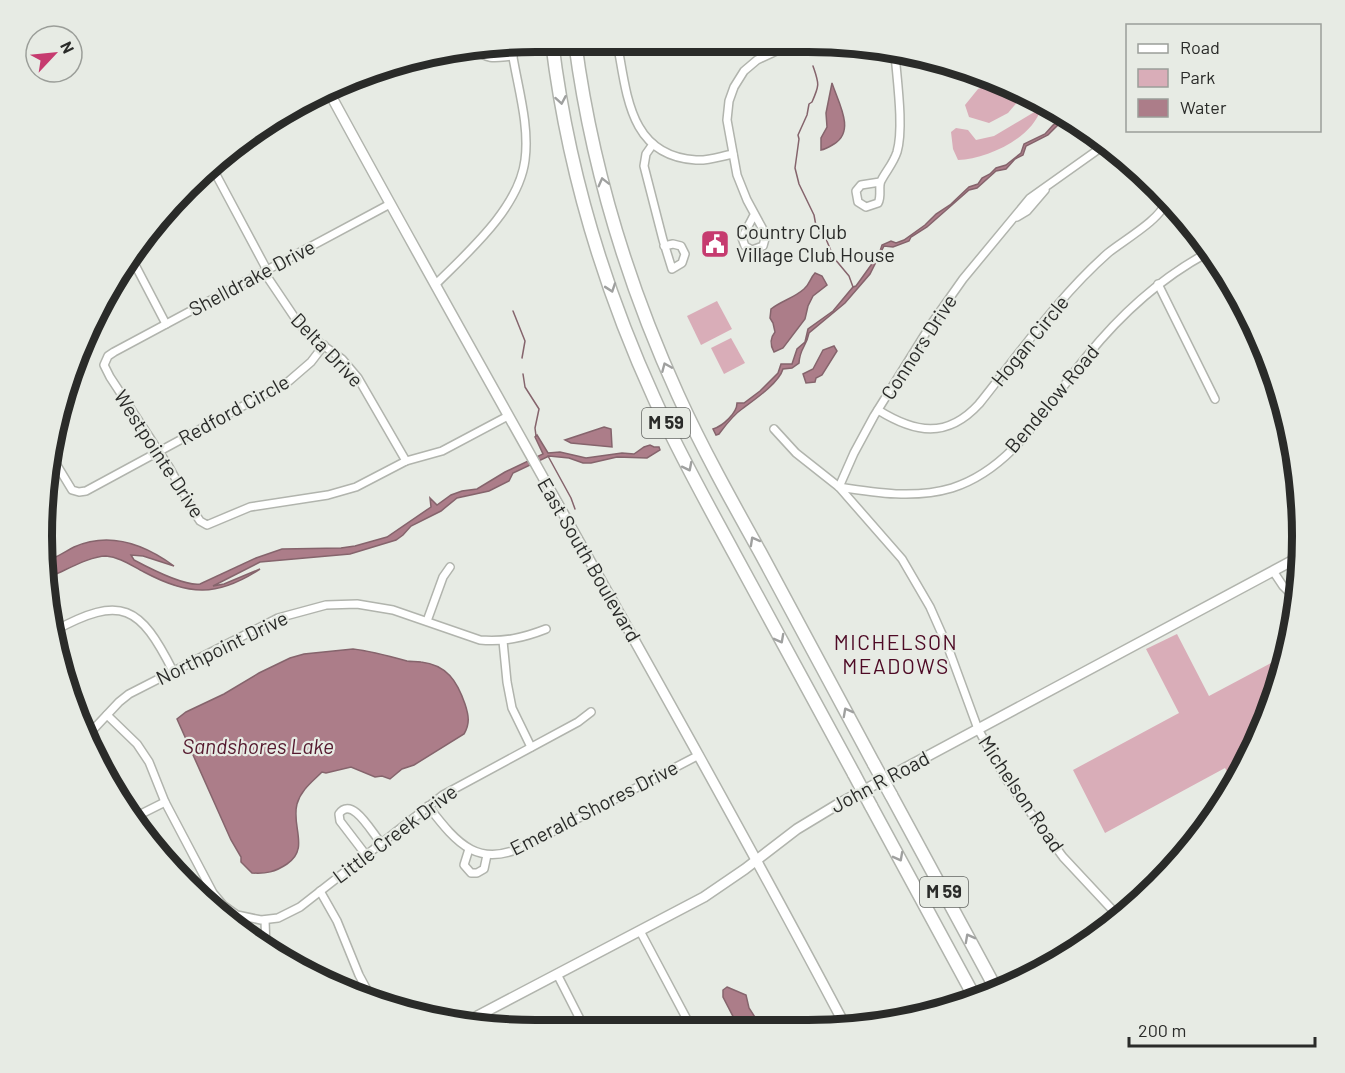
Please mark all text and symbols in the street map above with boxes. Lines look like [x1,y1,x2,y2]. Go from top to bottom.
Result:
north arrow [24,24,84,84]
legend [1126,24,1321,132]
text: Road [1180,36,1220,58]
text: N [57,38,79,56]
text: Park [1180,66,1215,88]
one-way arrow [554,94,567,104]
text: Water [1180,96,1227,118]
one-way arrow [597,178,610,188]
place label: Country Club Village Club House [736,219,895,266]
public building icon: Country Club Village Club House [699,228,731,260]
street label: Shelldrake Drive [184,234,319,320]
one-way arrow [603,282,616,293]
street label: Connors Drive [875,289,961,404]
street label: Hogan Circle [985,290,1073,391]
street label: Delta Drive [287,307,369,391]
street label: Bendelow Road [999,340,1103,457]
one-way arrow [661,362,673,373]
street label: Redford Circle [174,369,293,449]
street label: Westpointe Drive [110,385,210,522]
road number: M 59 [642,408,690,438]
one-way arrow [681,461,692,471]
street label: East South Boulevard [533,473,647,646]
one-way arrow [750,537,761,547]
street label: Northpoint Drive [152,605,291,689]
district label: MICHELSON MEADOWS [834,629,958,678]
one-way arrow [773,632,784,643]
one-way arrow [843,708,854,718]
street label: Michelson Road [974,731,1070,856]
water label: Sandshores Lake [182,733,334,758]
street label: John R Road [826,745,933,817]
street label: Emerald Shores Drive [506,754,682,860]
street label: Little Creek Drive [327,779,461,888]
one-way arrow [892,851,903,861]
road number: M 59 [920,877,968,907]
one-way arrow [965,934,976,944]
scale bar [1129,1010,1315,1048]
text: 200 m [1138,1019,1186,1041]

